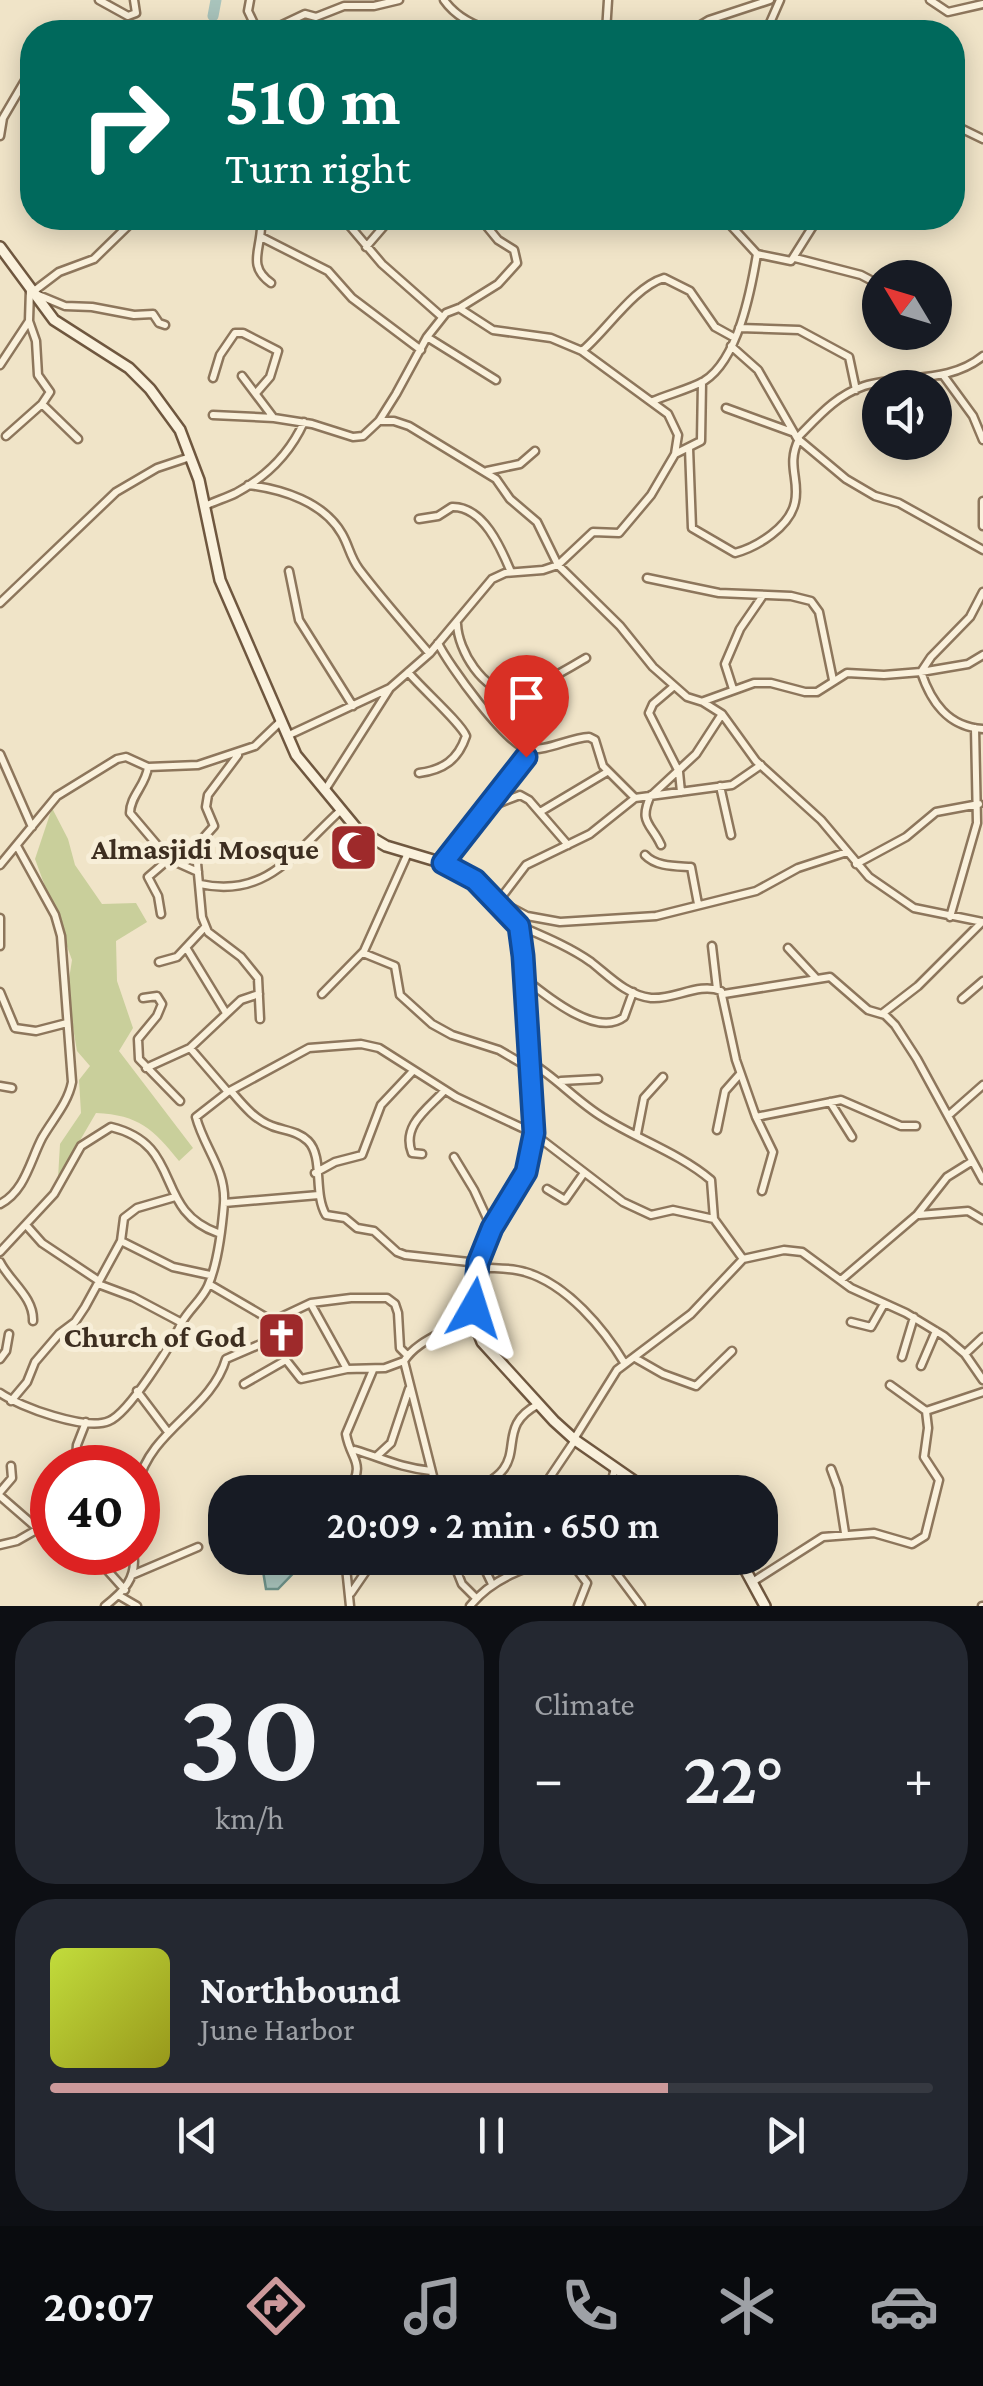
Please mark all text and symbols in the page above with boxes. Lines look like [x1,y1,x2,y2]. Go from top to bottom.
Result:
icon: right [60,60,190,190]
text: 510 m [225,61,400,139]
text: Turn right [225,143,410,193]
north arrow [862,260,952,350]
map controls [862,260,952,460]
button: sound [862,370,952,460]
pin [484,655,569,758]
icon: arrive [499,670,554,725]
mosque icon: Almasjidi Mosque [328,822,380,874]
place label: Almasjidi Mosque [90,832,319,866]
position arrow [422,1256,526,1360]
church icon: Church of God [255,1310,307,1362]
place label: Church of God [64,1320,247,1353]
speed limit sign: 40 [30,1445,160,1575]
text: 20:09 · 2 min · 650 m [327,1504,659,1546]
text: 30 [178,1662,321,1807]
text: Climate [534,1686,635,1722]
text: 22° [683,1736,784,1819]
text: − [534,1748,563,1809]
text: + [904,1748,933,1809]
text: km/h [215,1800,284,1836]
text: Northbound [200,1969,401,2011]
text: June Harbor [200,2011,355,2047]
icon: previous [170,2108,225,2163]
icon: pause [464,2108,519,2163]
icon: next [758,2108,813,2163]
icon: directions [241,2271,311,2341]
icon: music [398,2271,468,2341]
icon: phone [555,2271,625,2341]
icon: climate [712,2271,782,2341]
icon: car [869,2271,939,2341]
text: 20:07 [44,2281,154,2331]

